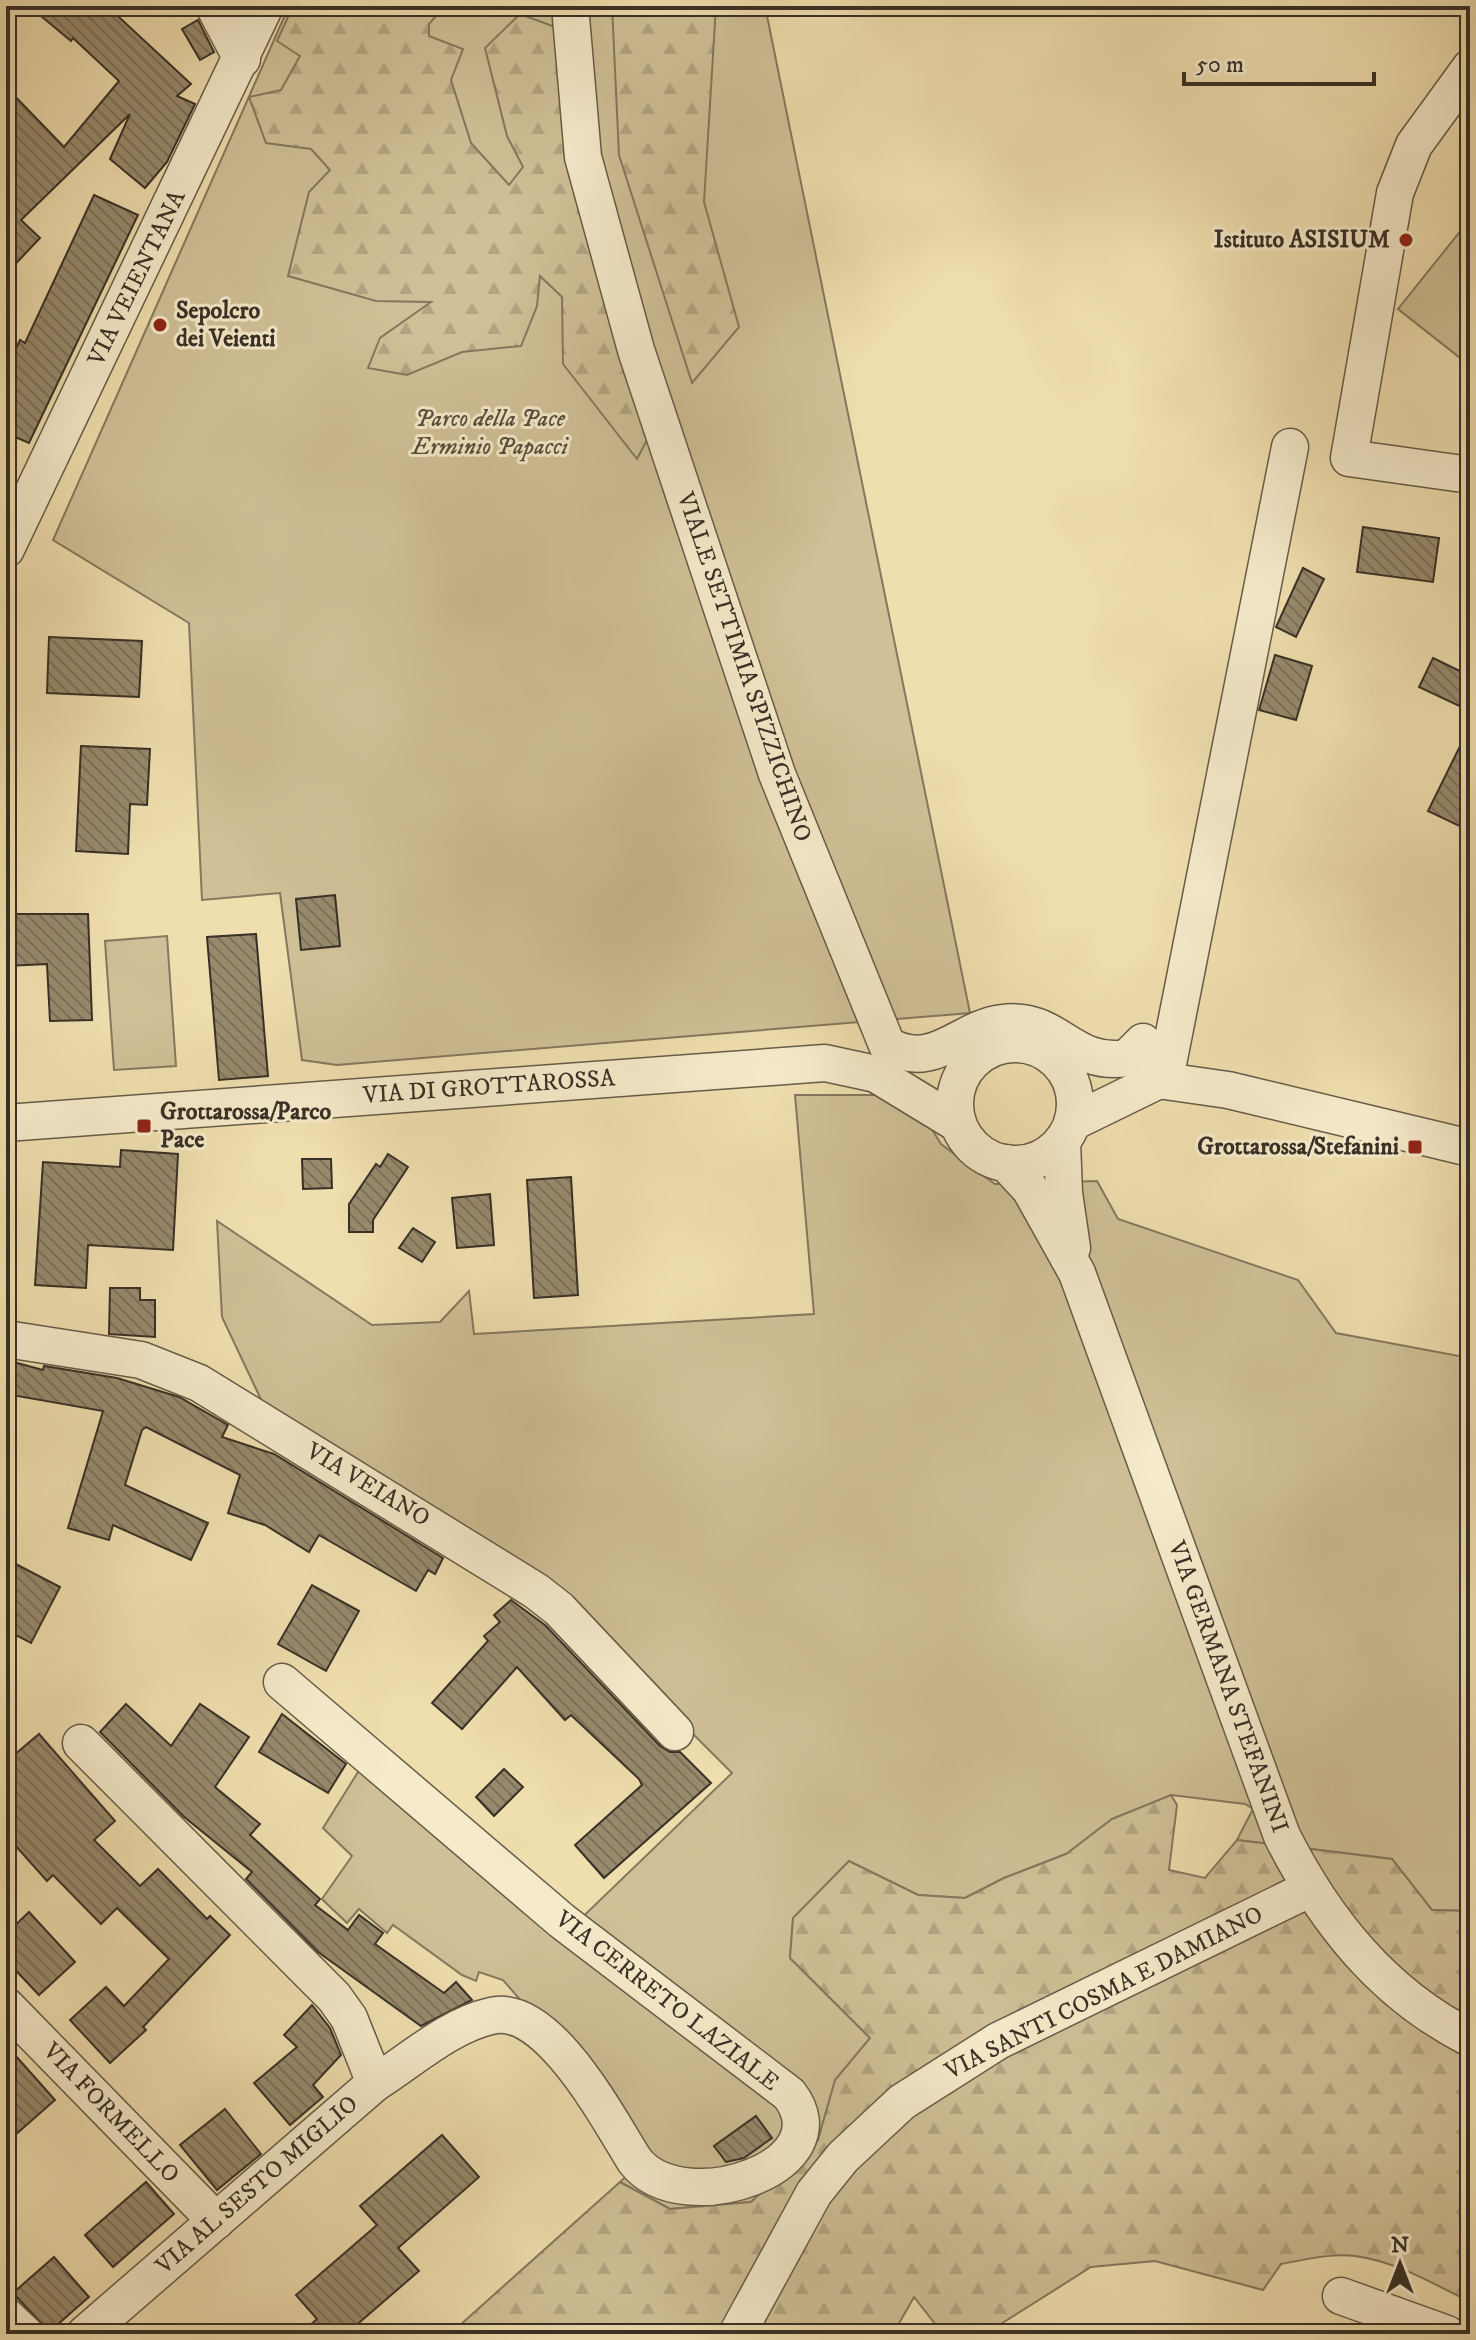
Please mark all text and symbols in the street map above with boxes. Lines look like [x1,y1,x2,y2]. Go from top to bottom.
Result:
scale bar [1184,36,1374,86]
text: 50 m [1196,50,1244,80]
street label: VIA VEIENTANA [81,185,193,372]
place label: Istituto ASISIUM [1214,225,1390,255]
marker: Istituto ASISIUM [1397,231,1415,249]
place label: Sepolcro dei Veienti [176,296,276,354]
marker: Sepolcro dei Veienti [151,316,169,334]
park label: Parco della Pace Erminio Papacci [410,404,570,462]
street label: VIALE SETTIMIA SPIZZICHINO [670,487,818,846]
street label: VIA DI GROTTAROSSA [361,1063,617,1111]
place label: Grottarossa/Parco Pace [160,1097,332,1155]
marker: Grottarossa/Parco Pace [135,1117,153,1135]
place label: Grottarossa/Stefanini [1197,1132,1399,1162]
marker: Grottarossa/Stefanini [1406,1138,1424,1156]
street label: VIA VEIANO [300,1436,435,1534]
street label: VIA GERMANA STEFANINI [1161,1536,1295,1837]
street label: VIA SANTI COSMA E DAMIANO [939,1900,1268,2087]
street label: VIA CERRETO LAZIALE [548,1904,785,2098]
street label: VIA FORMELLO [36,2036,186,2189]
street label: VIA AL SESTO MIGLIO [149,2089,364,2282]
north arrow [1360,2224,1440,2304]
text: N [1391,2232,1409,2259]

